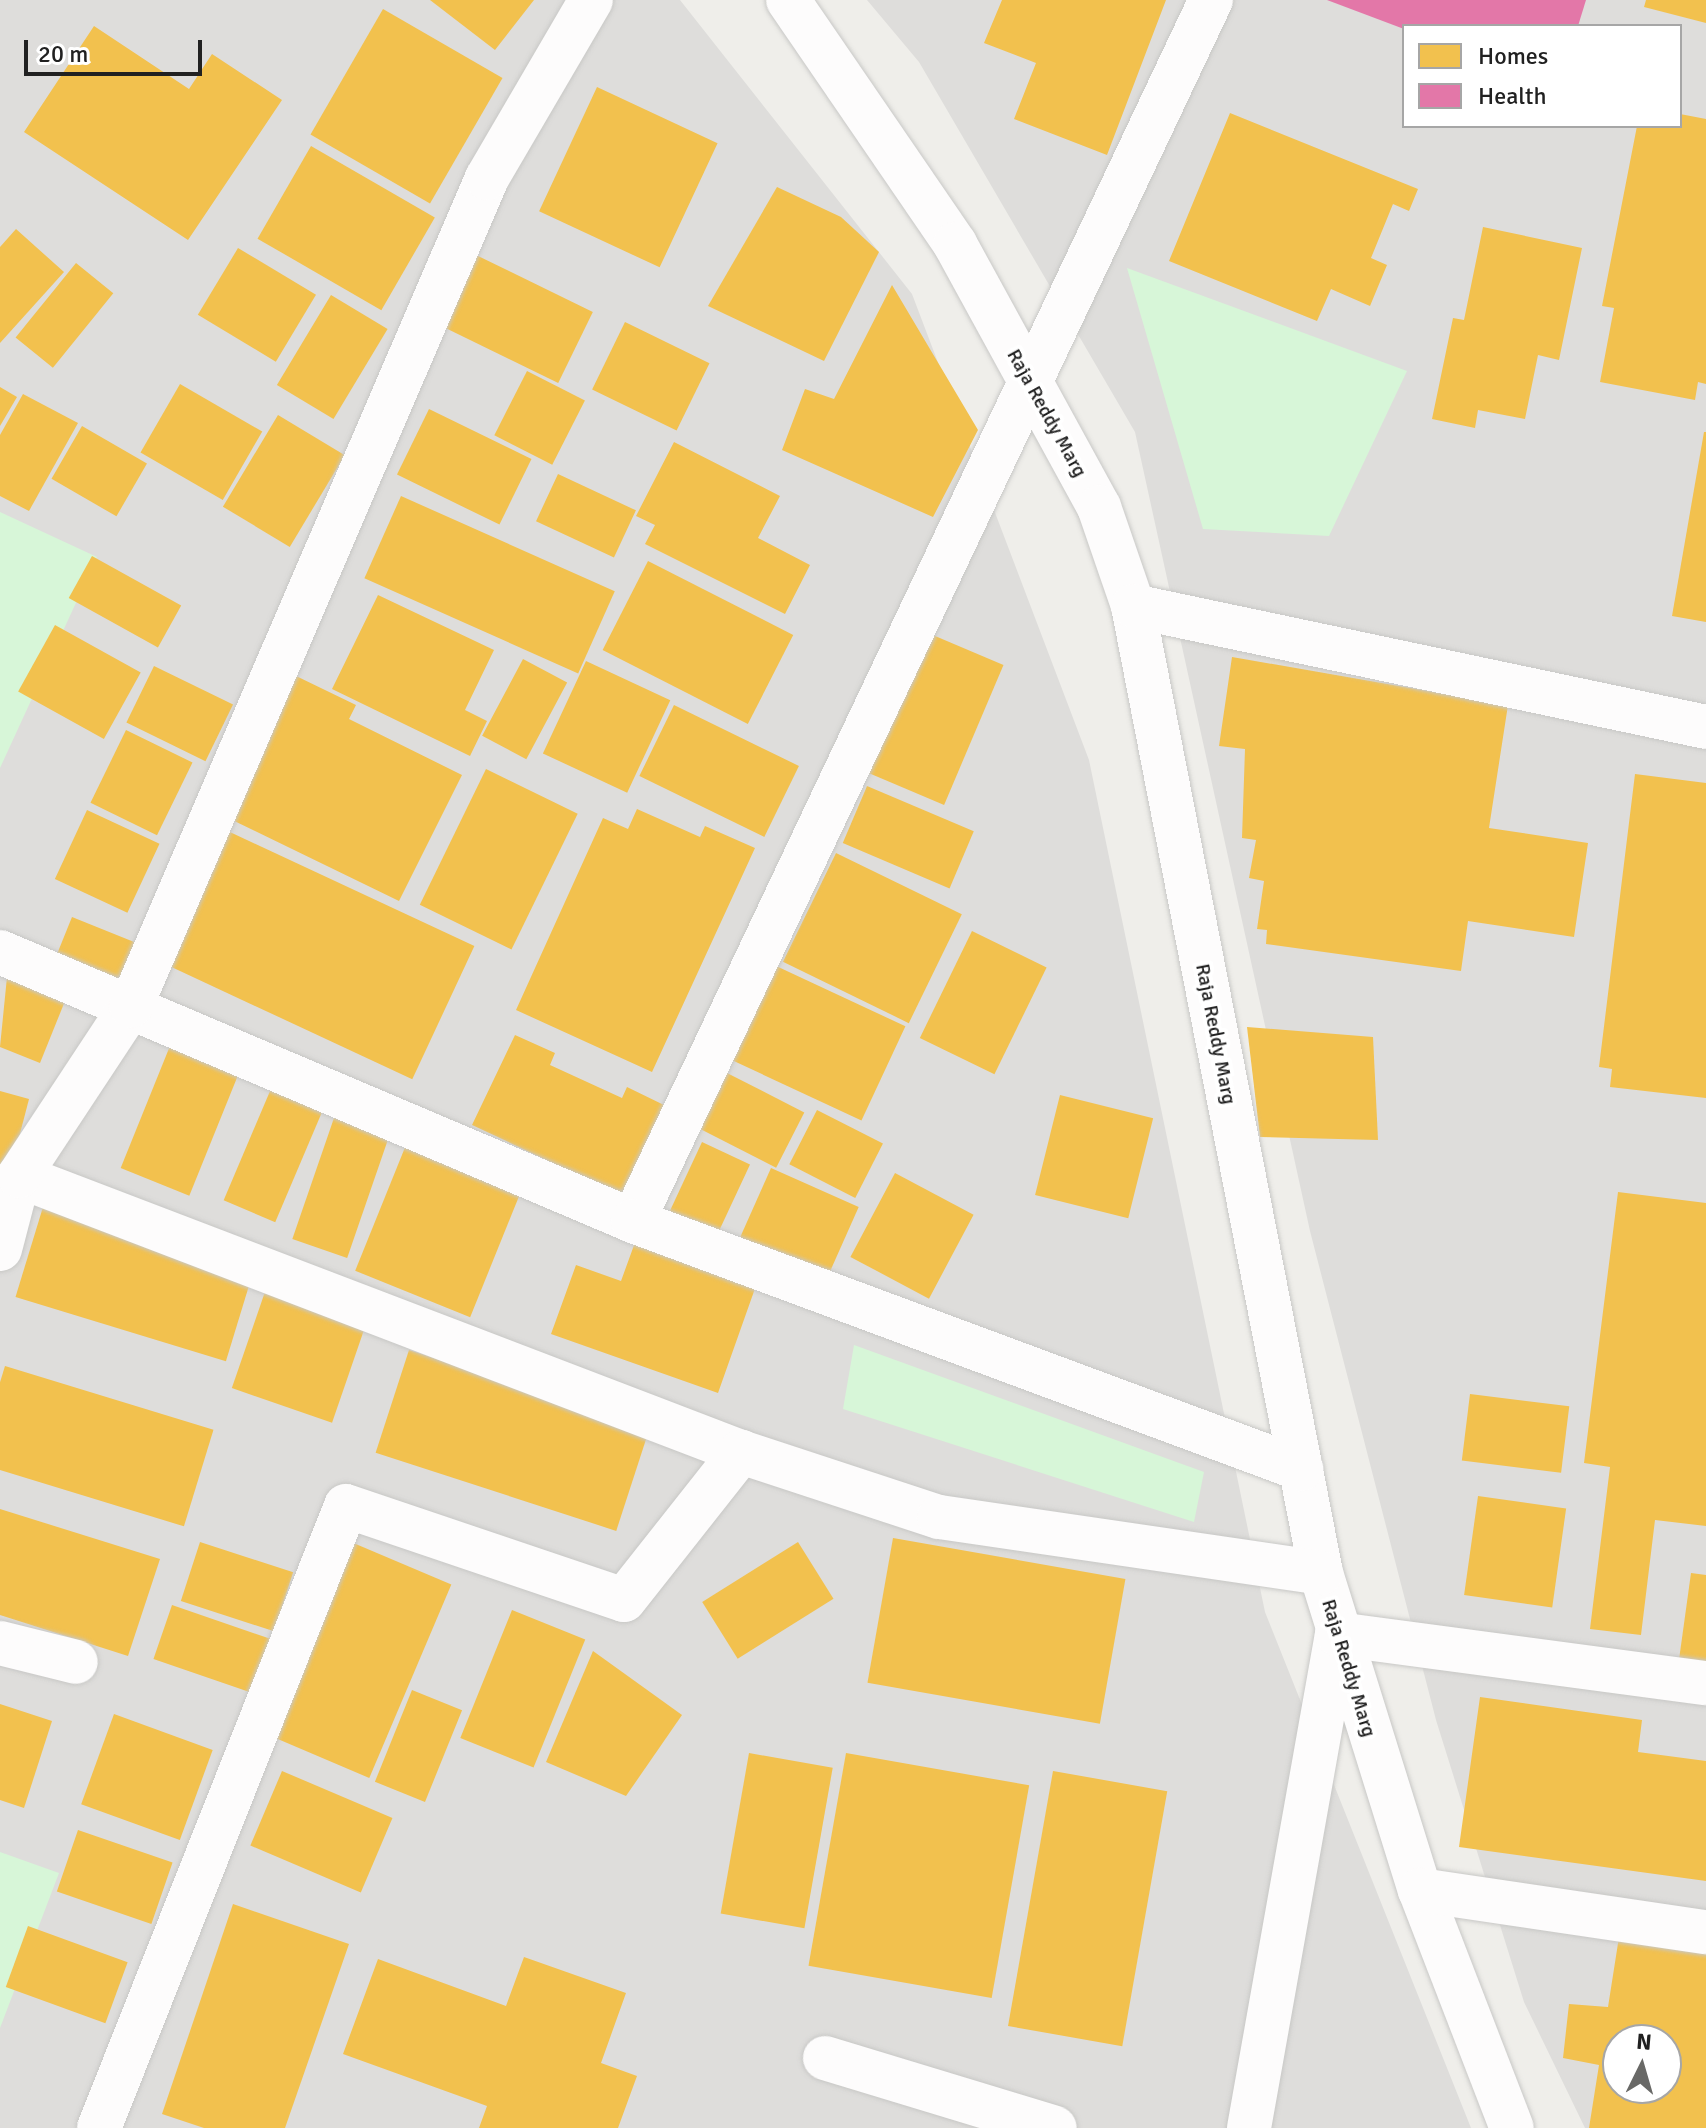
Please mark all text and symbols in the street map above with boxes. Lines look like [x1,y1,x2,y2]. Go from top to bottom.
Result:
scale bar [28,24,206,74]
legend [1402,24,1682,128]
text: 20 m [38,39,88,69]
text: Homes [1478,41,1548,71]
text: Health [1478,81,1547,111]
street label: Raja Reddy Marg [1002,345,1092,481]
street label: Raja Reddy Marg [1191,962,1241,1106]
street label: Raja Reddy Marg [1317,1596,1381,1740]
north arrow [1602,2024,1682,2104]
text: N [1635,2027,1653,2056]

